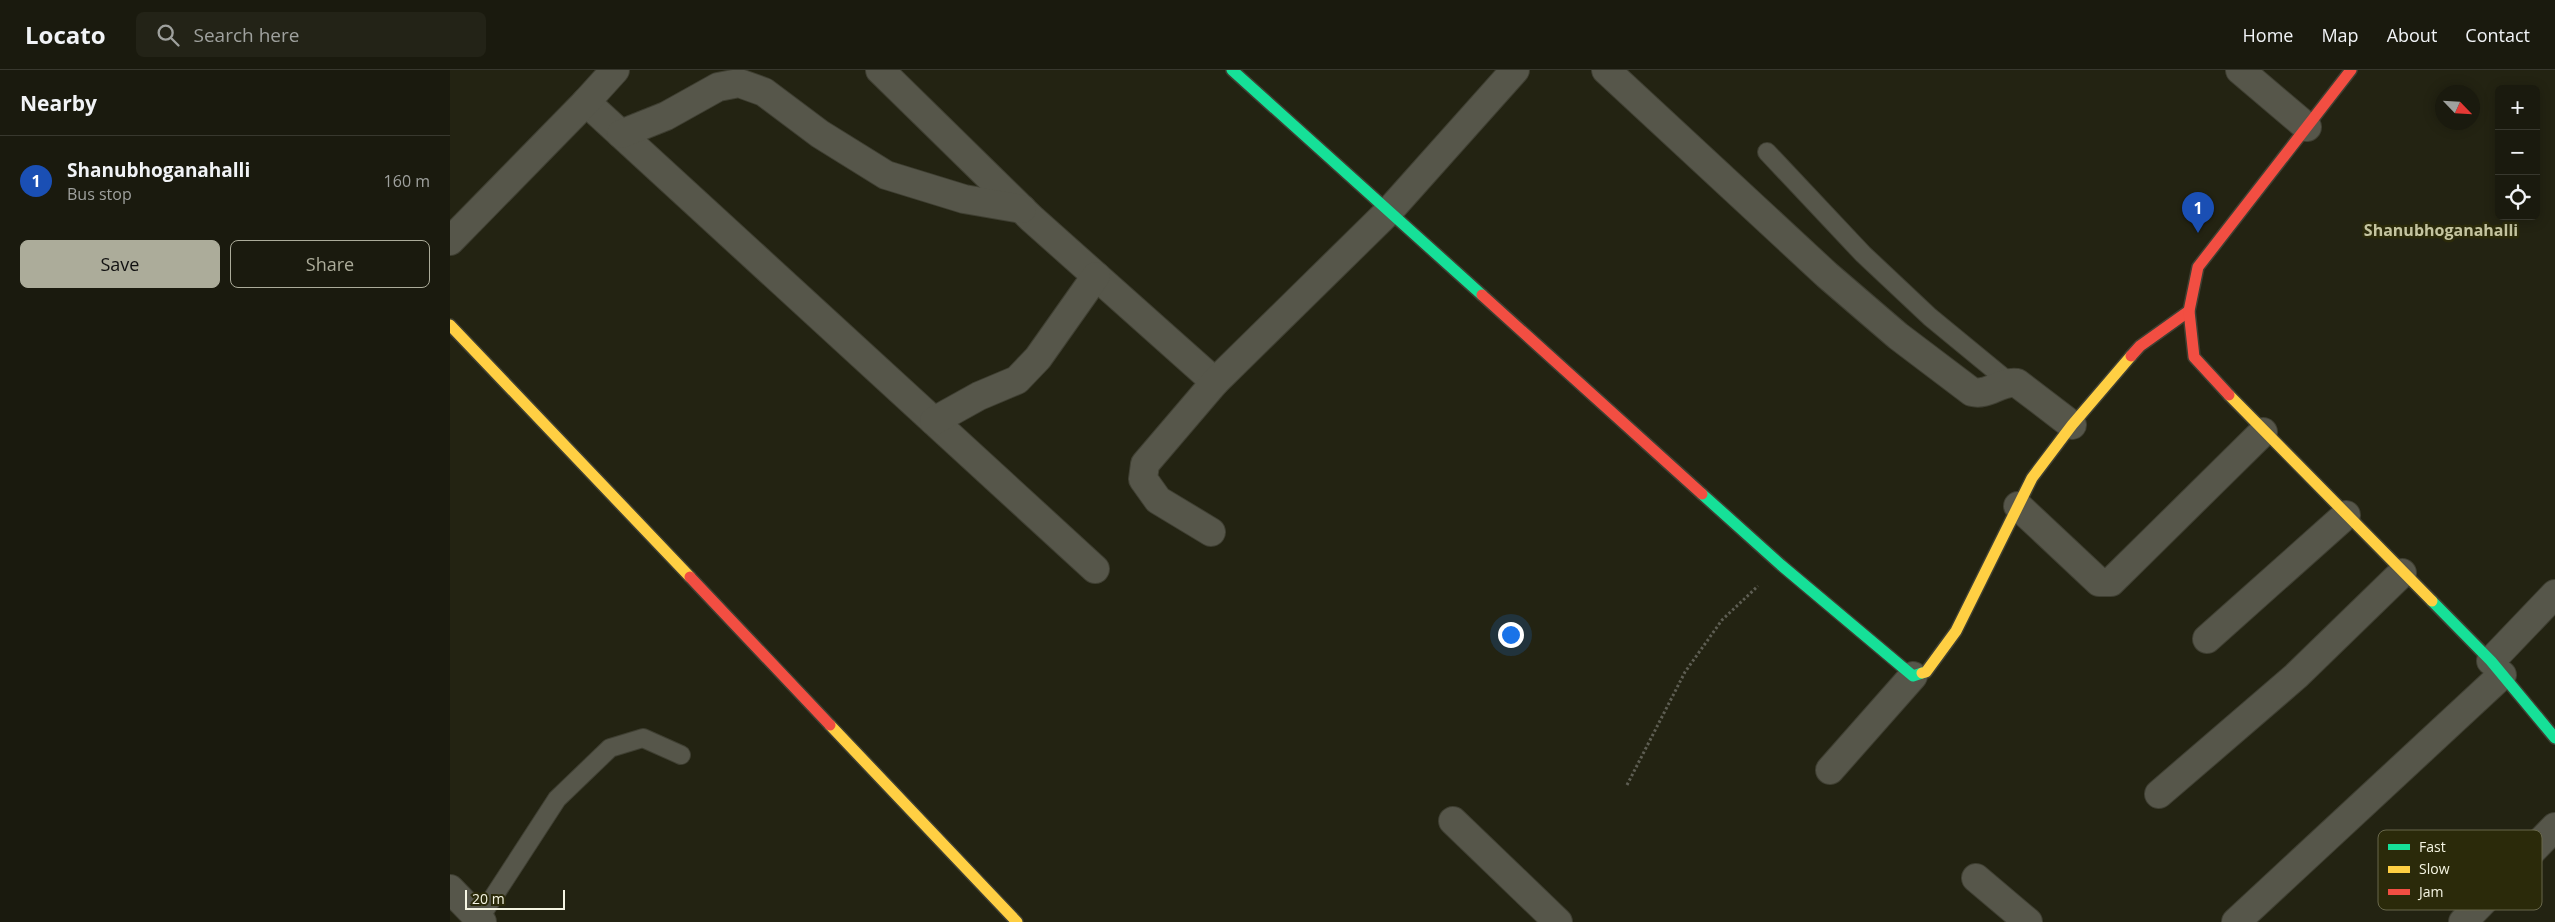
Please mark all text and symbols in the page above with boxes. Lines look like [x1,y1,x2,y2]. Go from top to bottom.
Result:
search box [136,12,486,57]
text: Locato [25,18,106,51]
icon: search [154,21,182,49]
text: Search here [194,22,299,48]
text: Home [2243,23,2293,47]
text: Map [2321,23,2359,47]
text: About [2387,23,2437,47]
text: Contact [2465,23,2530,47]
north arrow [2435,85,2480,130]
map controls [2495,85,2540,220]
button: + [2495,85,2540,130]
text: Nearby [20,89,97,117]
button: − [2495,130,2540,175]
text: Shanubhoganahalli [67,157,250,183]
text: 1 [31,170,41,192]
text: 160 m [384,170,430,192]
button: locate [2495,175,2540,220]
text: Bus stop [67,183,132,205]
pin: 1 [2182,192,2214,233]
district label: Shanubhoganahalli [2364,219,2518,241]
button: Save [20,240,220,288]
button: Share [230,240,430,288]
your location [1498,622,1524,648]
legend [2378,830,2542,910]
text: Fast [2419,837,2446,856]
text: Slow [2419,859,2450,878]
text: Jam [2417,882,2444,901]
scale bar [465,887,565,910]
text: 20 m [472,889,505,908]

